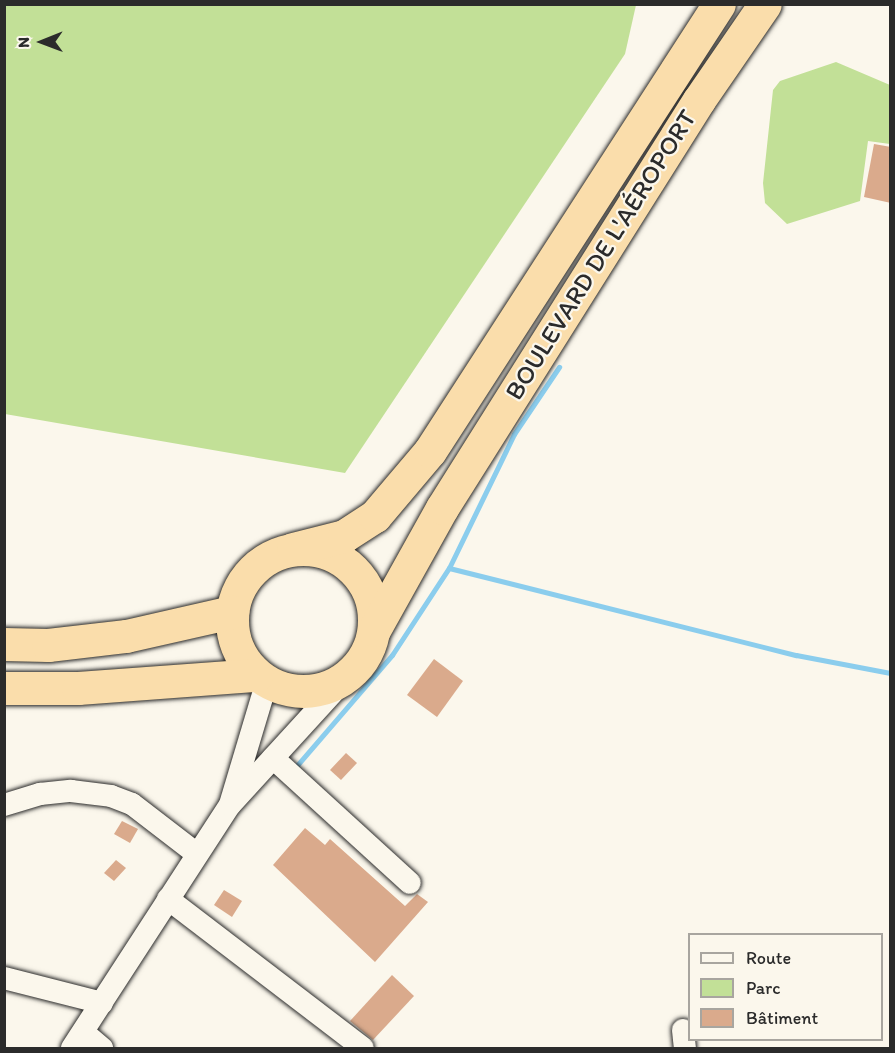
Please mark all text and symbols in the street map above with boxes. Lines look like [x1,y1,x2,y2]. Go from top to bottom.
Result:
north arrow [12,12,72,72]
text: N [14,37,33,48]
street label: BOULEVARD DE L'AÉROPORT [499,104,703,406]
legend [688,933,883,1041]
text: Route [746,947,791,969]
text: Parc [746,977,780,999]
text: Bâtiment [746,1007,818,1029]

